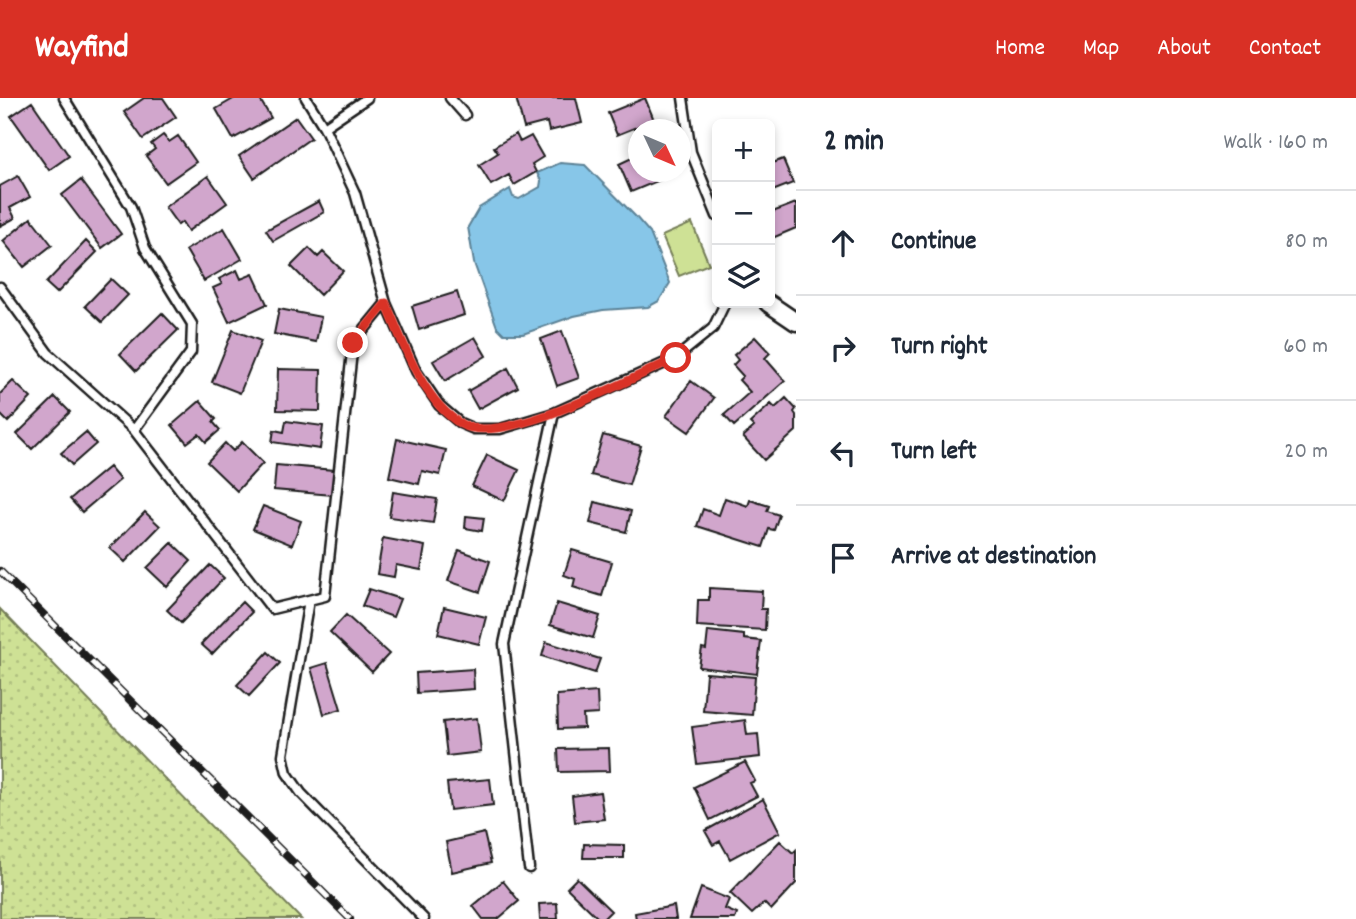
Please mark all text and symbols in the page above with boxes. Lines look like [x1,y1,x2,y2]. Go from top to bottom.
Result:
text: Wayfind [35,26,129,73]
text: Home [995,32,1045,66]
text: Map [1083,32,1119,66]
text: About [1157,32,1211,66]
text: Contact [1249,32,1321,66]
north arrow [628,119,691,182]
map controls [712,119,775,308]
button: + [712,119,775,182]
text: 2 min [824,122,884,165]
text: Walk · 160 m [1223,127,1328,160]
button: − [712,182,775,245]
icon: ahead [824,224,862,262]
text: Continue [891,224,976,261]
text: 80 m [1285,226,1328,259]
button: layers [712,245,775,308]
route end [337,327,368,358]
icon: right [824,329,862,367]
text: Turn right [891,329,988,366]
text: 60 m [1283,331,1328,364]
route start [660,342,691,373]
icon: left [824,434,862,472]
text: Turn left [891,434,977,471]
text: 20 m [1284,436,1328,469]
icon: arrive [824,539,862,577]
text: Arrive at destination [891,539,1096,576]

